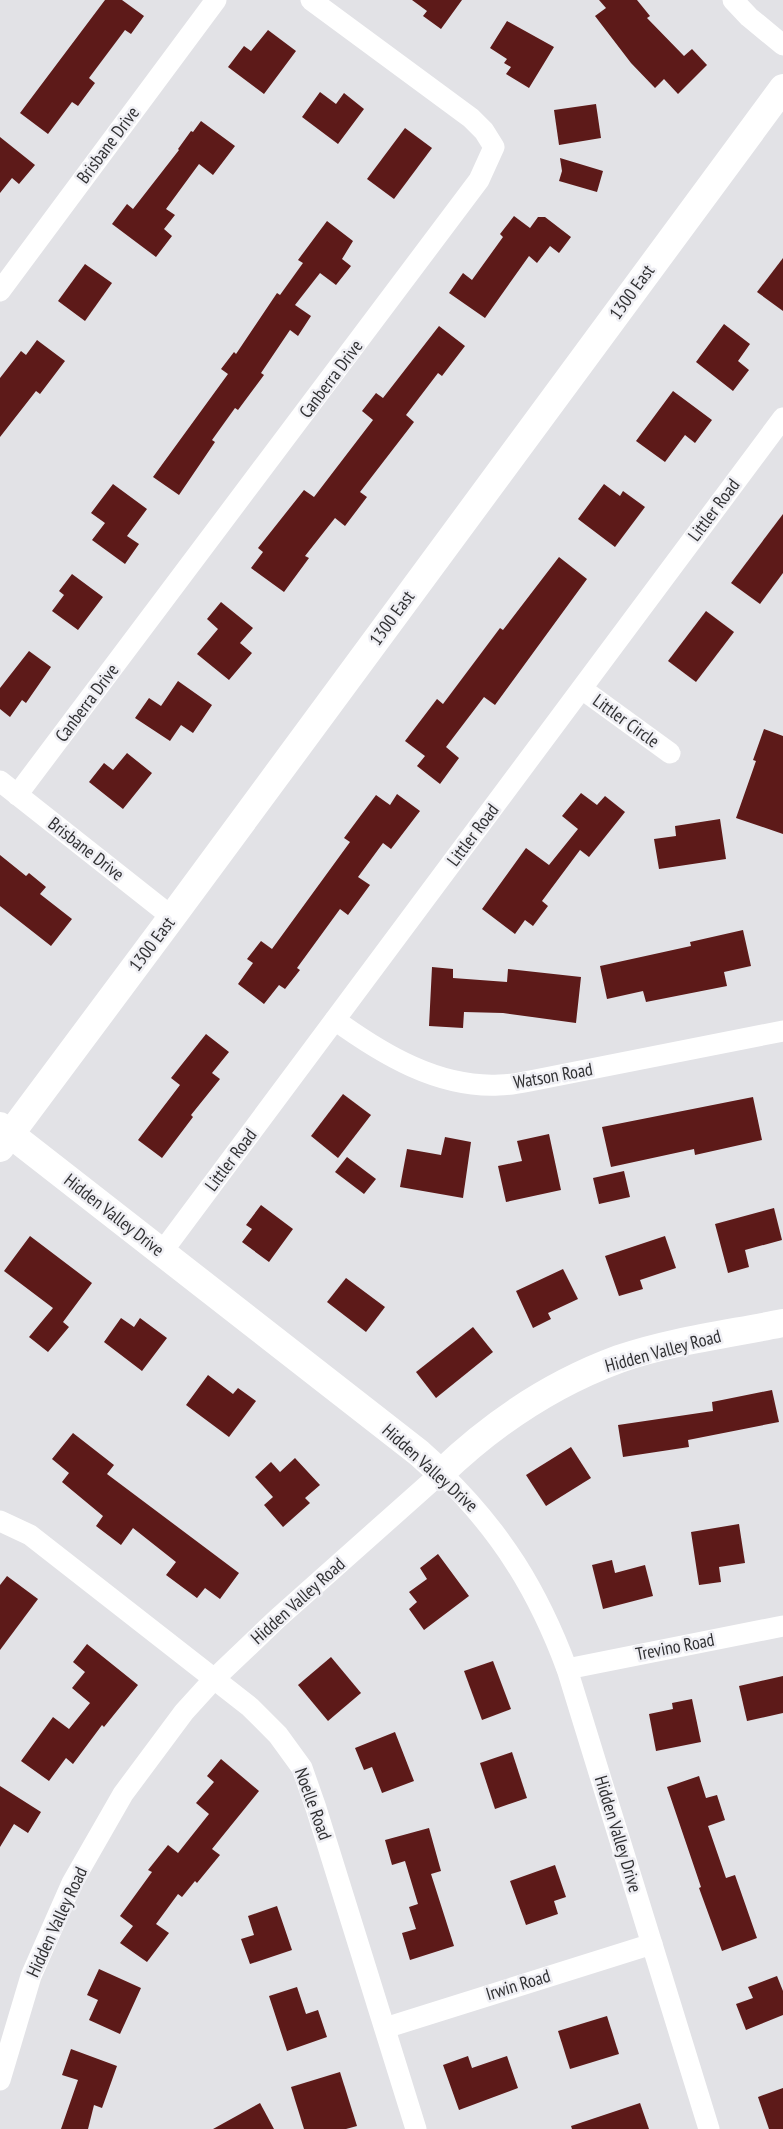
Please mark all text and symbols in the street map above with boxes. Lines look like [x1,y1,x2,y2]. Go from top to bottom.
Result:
street label: Brisbane Drive [71,102,144,188]
street label: 1300 East [604,260,659,324]
street label: Canberra Drive [294,335,367,422]
street label: Littler Road [683,474,745,546]
street label: 1300 East [364,586,419,650]
street label: Canberra Drive [50,659,123,746]
street label: Littler Circle [588,689,664,752]
street label: Littler Road [442,799,504,871]
street label: Brisbane Drive [44,812,129,885]
street label: 1300 East [124,912,180,975]
street label: Watson Road [512,1057,594,1094]
street label: Littler Road [200,1124,262,1196]
street label: Hidden Valley Drive [60,1168,169,1261]
street label: Hidden Valley Road [602,1324,723,1377]
street label: Hidden Valley Drive [378,1419,483,1517]
street label: Hidden Valley Road [246,1552,350,1649]
street label: Trevino Road [634,1628,716,1665]
street label: Noelle Road [290,1765,337,1843]
street label: Hidden Valley Drive [590,1773,647,1895]
street label: Hidden Valley Road [21,1863,92,1981]
street label: Irwin Road [483,1964,553,2005]

